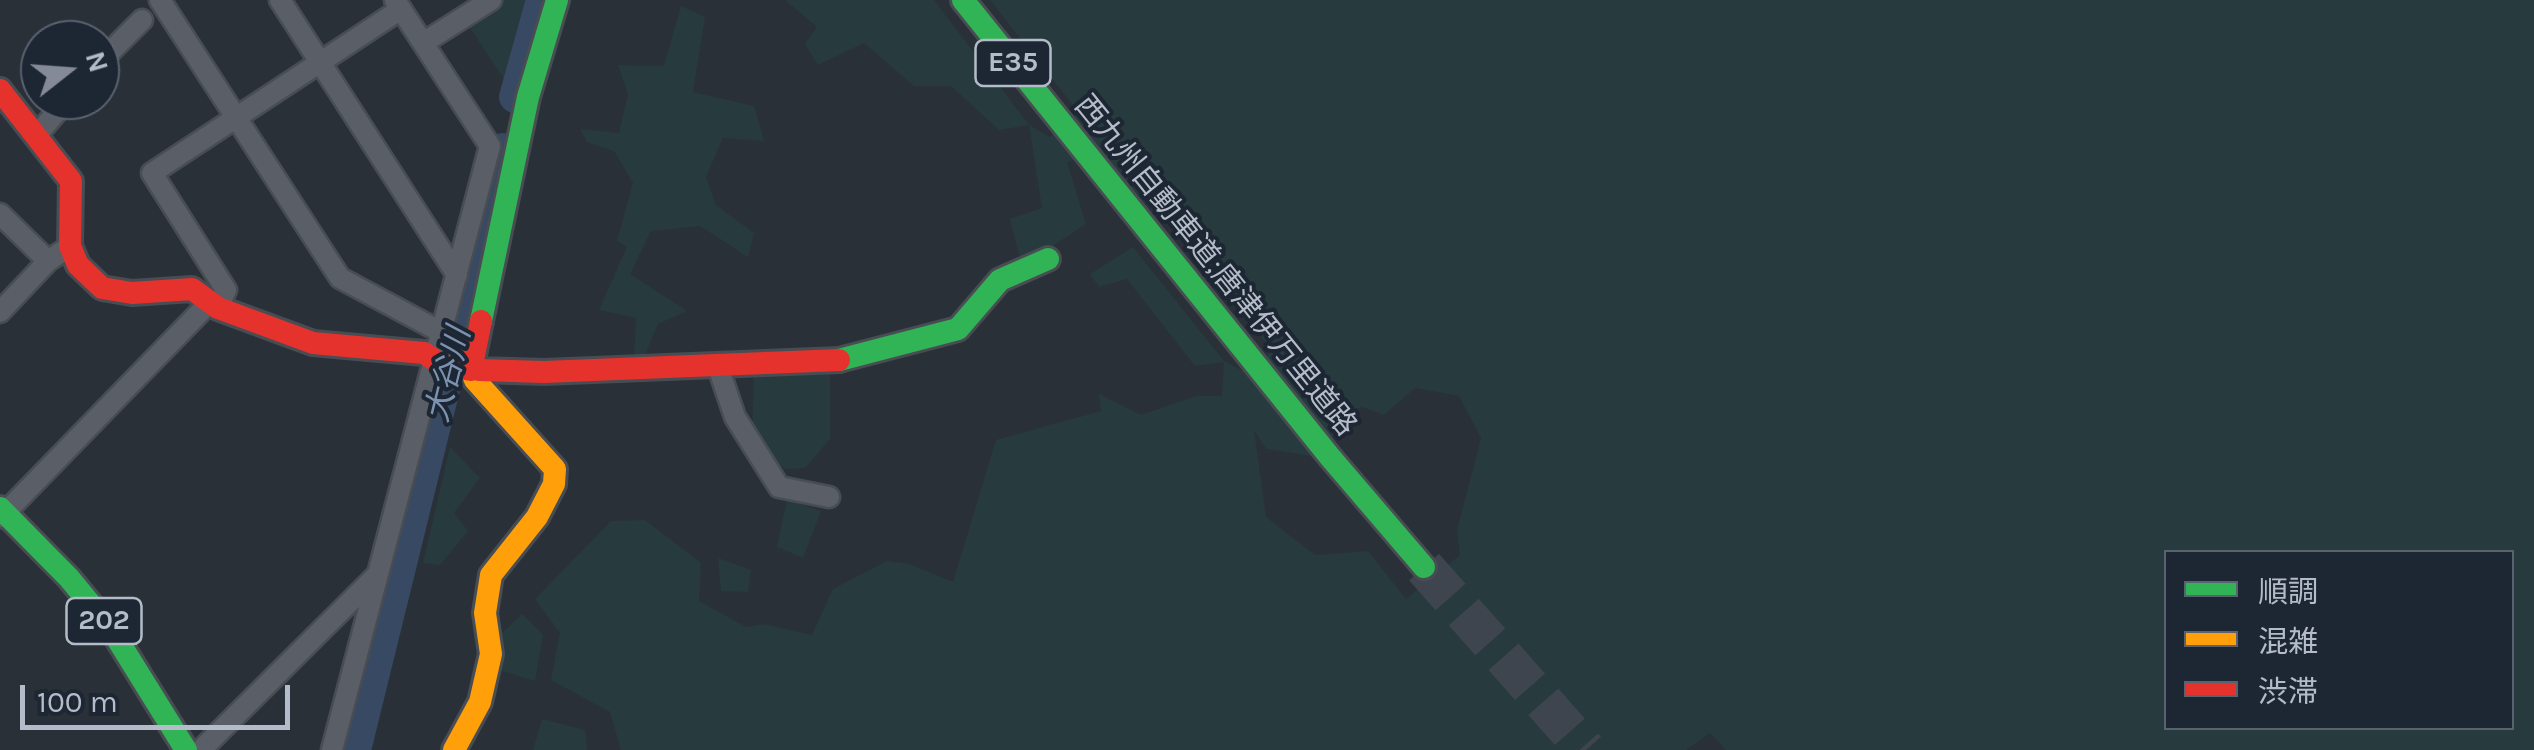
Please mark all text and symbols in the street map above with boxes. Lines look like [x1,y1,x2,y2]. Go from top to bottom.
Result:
north arrow [20,20,120,120]
road number: E35 [976,40,1050,86]
text: N [79,47,116,76]
street label: 西九州自動車道;唐津伊万里道路 [1066,88,1364,444]
water label: 大谷川 [419,324,479,426]
legend [2164,550,2514,730]
text: 順調 [2258,574,2318,610]
road number: 202 [66,598,142,644]
text: 混雑 [2258,624,2318,660]
scale bar [25,665,295,727]
text: 渋滞 [2258,674,2318,710]
text: 100 m [37,684,118,720]

